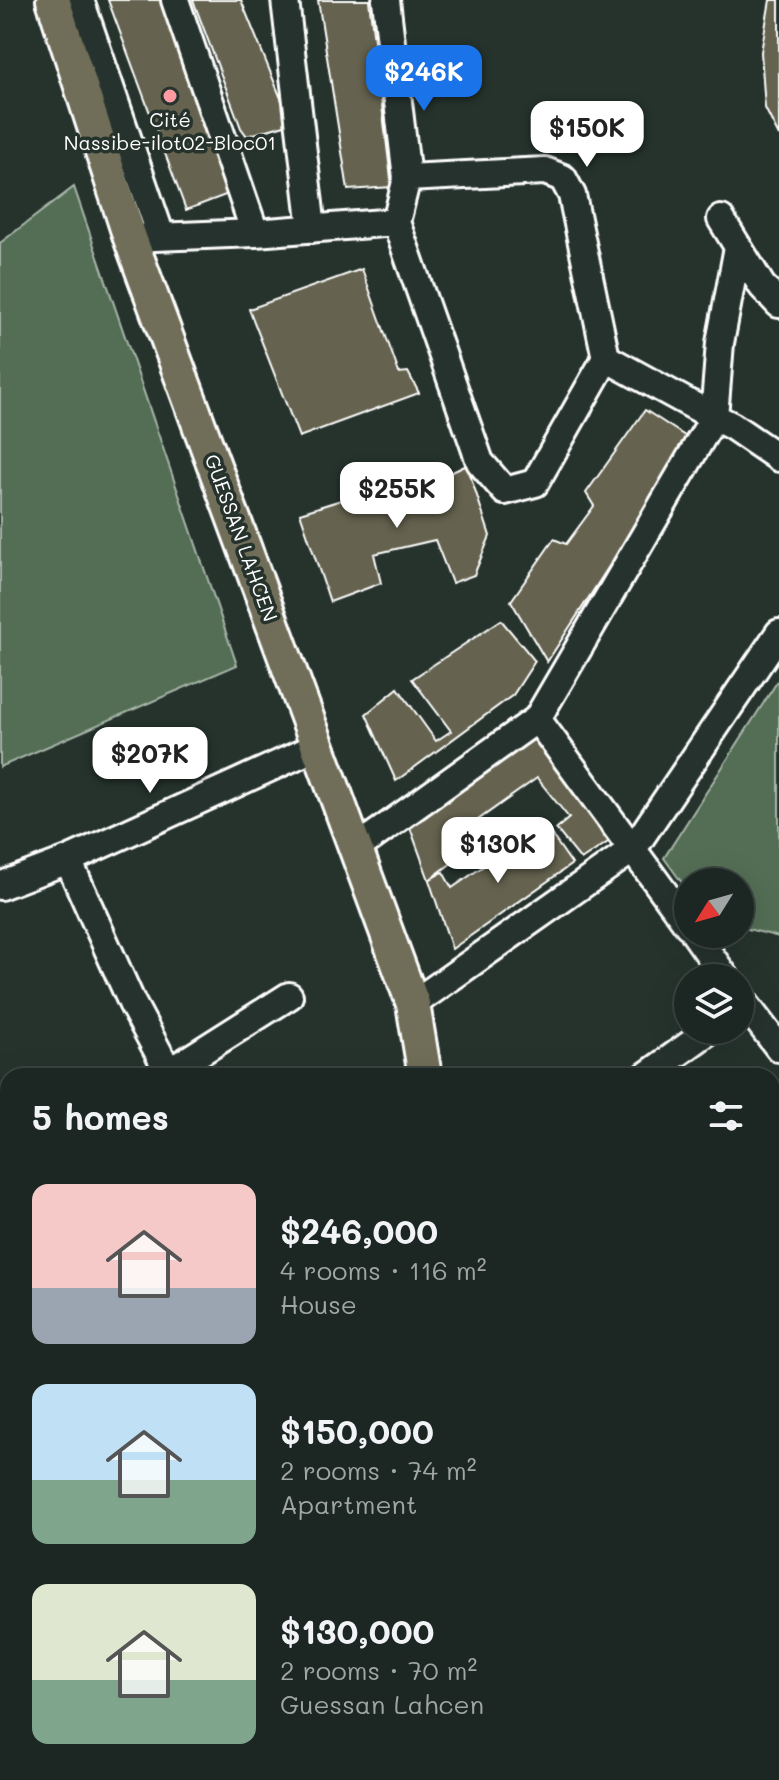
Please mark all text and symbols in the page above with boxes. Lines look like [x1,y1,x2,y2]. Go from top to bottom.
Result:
pin: $246K [368,45,480,113]
text: $246K [384,54,464,88]
marker: Cité Nassibe-ilot02-Bloc01 [161,87,179,105]
pin: $150K [531,101,643,169]
place label: Cité Nassibe-ilot02-Bloc01 [64,106,276,155]
text: $150K [549,110,625,144]
street label: GUESSAN LAHCEN [200,450,284,625]
pin: $255K [341,462,453,530]
text: $255K [358,471,436,505]
pin: $207K [94,727,206,795]
text: $207K [111,736,189,770]
pin: $130K [442,817,554,885]
text: $130K [459,826,537,860]
north arrow [674,868,754,948]
map controls [674,868,754,1044]
button: layers [674,964,754,1044]
text: 5 homes [32,1094,169,1139]
icon: filters [704,1094,748,1138]
text: $246,000 [280,1208,438,1253]
icon: home [96,1216,192,1312]
text: 4 rooms · 116 m² [280,1253,487,1287]
text: House [280,1287,357,1321]
text: $150,000 [280,1408,434,1453]
icon: home [96,1416,192,1512]
text: 2 rooms · 74 m² [280,1453,477,1487]
text: Apartment [280,1487,417,1521]
text: $130,000 [280,1608,434,1653]
icon: home [96,1616,192,1712]
text: 2 rooms · 70 m² [280,1653,477,1687]
text: Guessan Lahcen [280,1687,484,1721]

